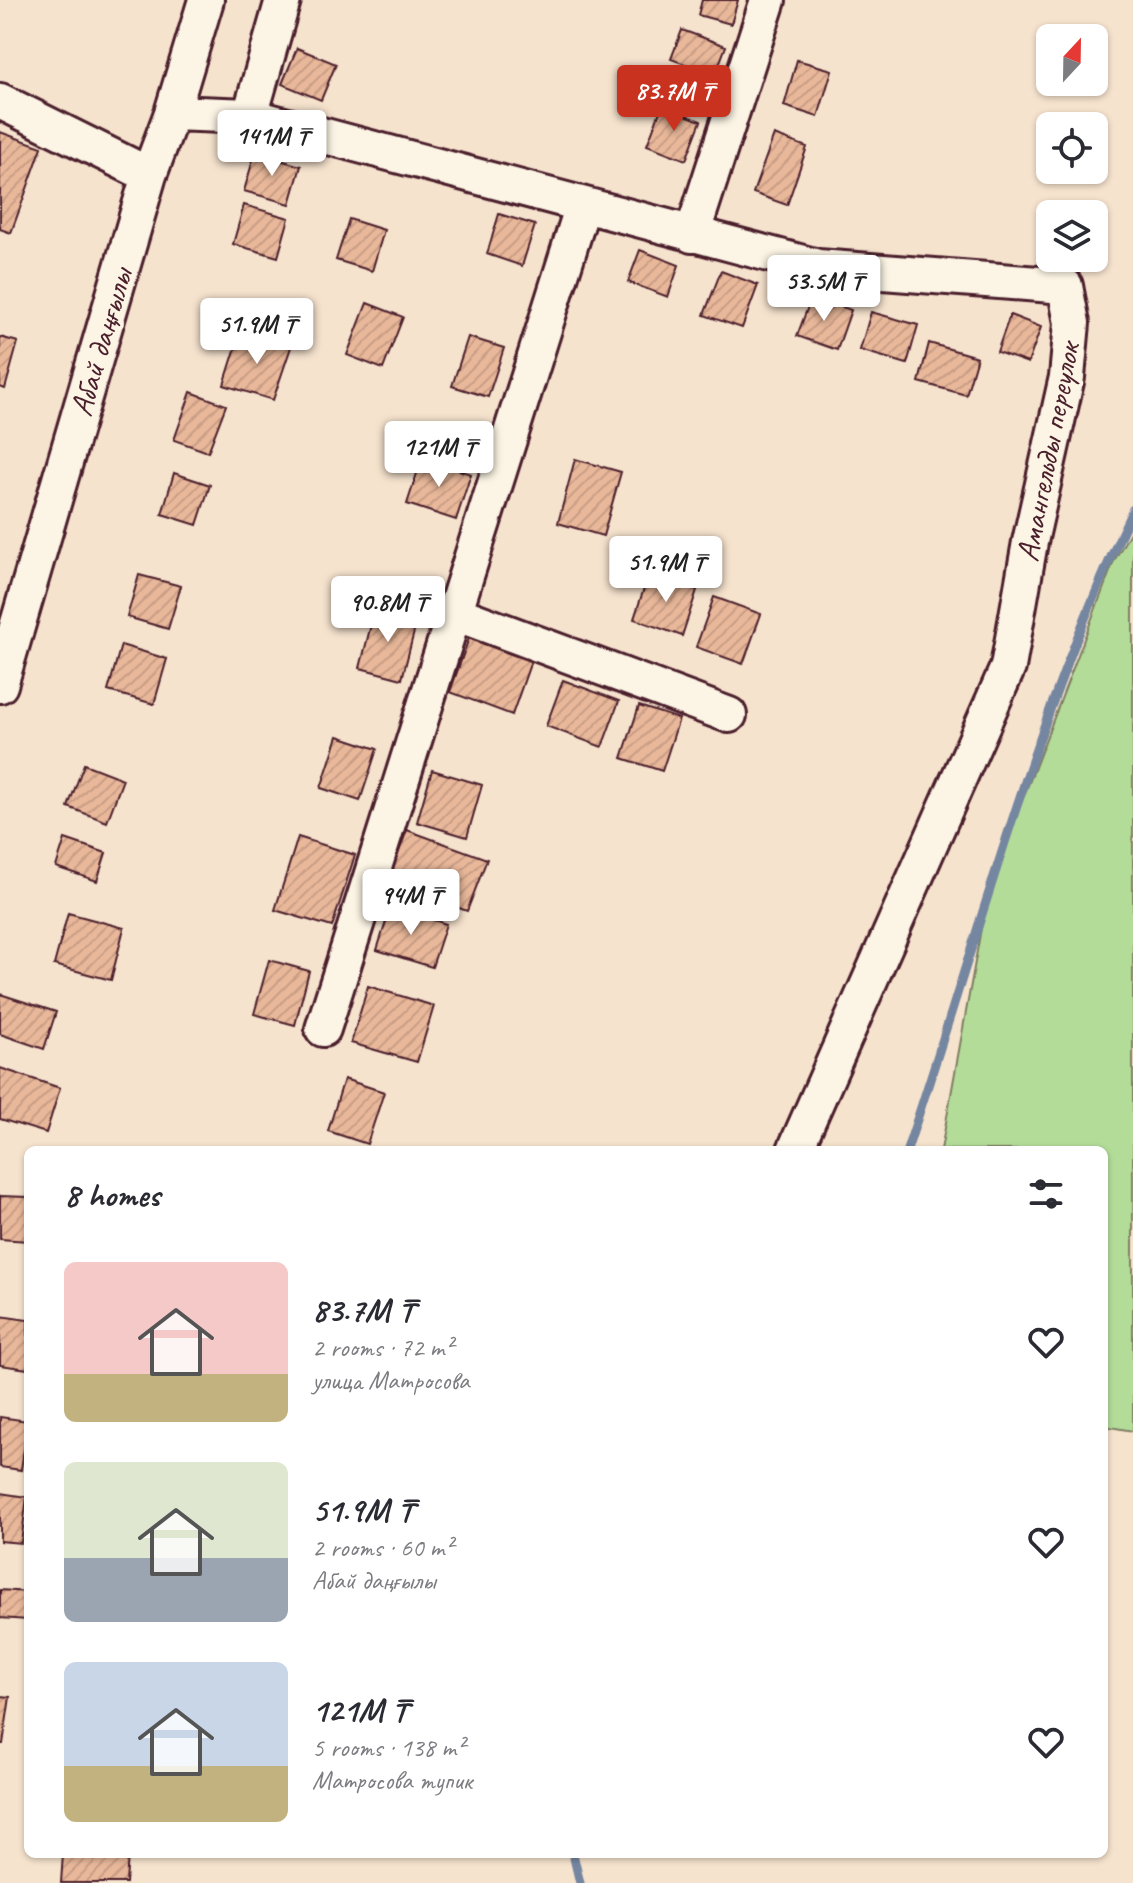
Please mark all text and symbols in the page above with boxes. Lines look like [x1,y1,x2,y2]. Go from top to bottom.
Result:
north arrow [1036,24,1108,96]
map controls [1036,24,1108,272]
pin: 83.7M ₸ [600,65,748,133]
text: 83.7M ₸ [635,74,713,107]
pin: 141M ₸ [207,110,337,178]
button: locate [1036,112,1108,184]
text: 141M ₸ [235,119,309,152]
button: layers [1036,200,1108,272]
pin: 53.5M ₸ [750,255,898,323]
street label: Абай даңғылы [60,261,142,421]
text: 53.5M ₸ [785,264,863,297]
pin: 51.9M ₸ [183,298,331,366]
text: 51.9M ₸ [218,307,296,340]
street label: Амангельды переулок [1007,336,1090,565]
pin: 121M ₸ [374,421,504,489]
text: 121M ₸ [402,430,476,463]
pin: 51.9M ₸ [592,536,740,604]
text: 51.9M ₸ [627,545,705,578]
pin: 90.8M ₸ [314,576,462,644]
text: 90.8M ₸ [349,585,427,618]
pin: 94M ₸ [355,869,467,937]
text: 94M ₸ [380,878,442,911]
icon: filters [1024,1172,1068,1216]
text: 8 homes [64,1173,160,1216]
text: 83.7M ₸ [312,1288,414,1331]
icon: home [128,1294,224,1390]
icon: heart [1024,1320,1068,1364]
text: 2 rooms · 72 m² [312,1331,453,1364]
text: улица Матросова [312,1364,469,1397]
text: 51.9M ₸ [312,1488,413,1531]
icon: home [128,1494,224,1590]
icon: heart [1024,1520,1068,1564]
text: 2 rooms · 60 m² [312,1531,453,1564]
text: Абай даңғылы [312,1564,436,1597]
text: 121M ₸ [312,1688,408,1731]
icon: home [128,1694,224,1790]
icon: heart [1024,1720,1068,1764]
text: 5 rooms · 138 m² [312,1731,464,1764]
text: Матросова тупик [312,1764,472,1797]

